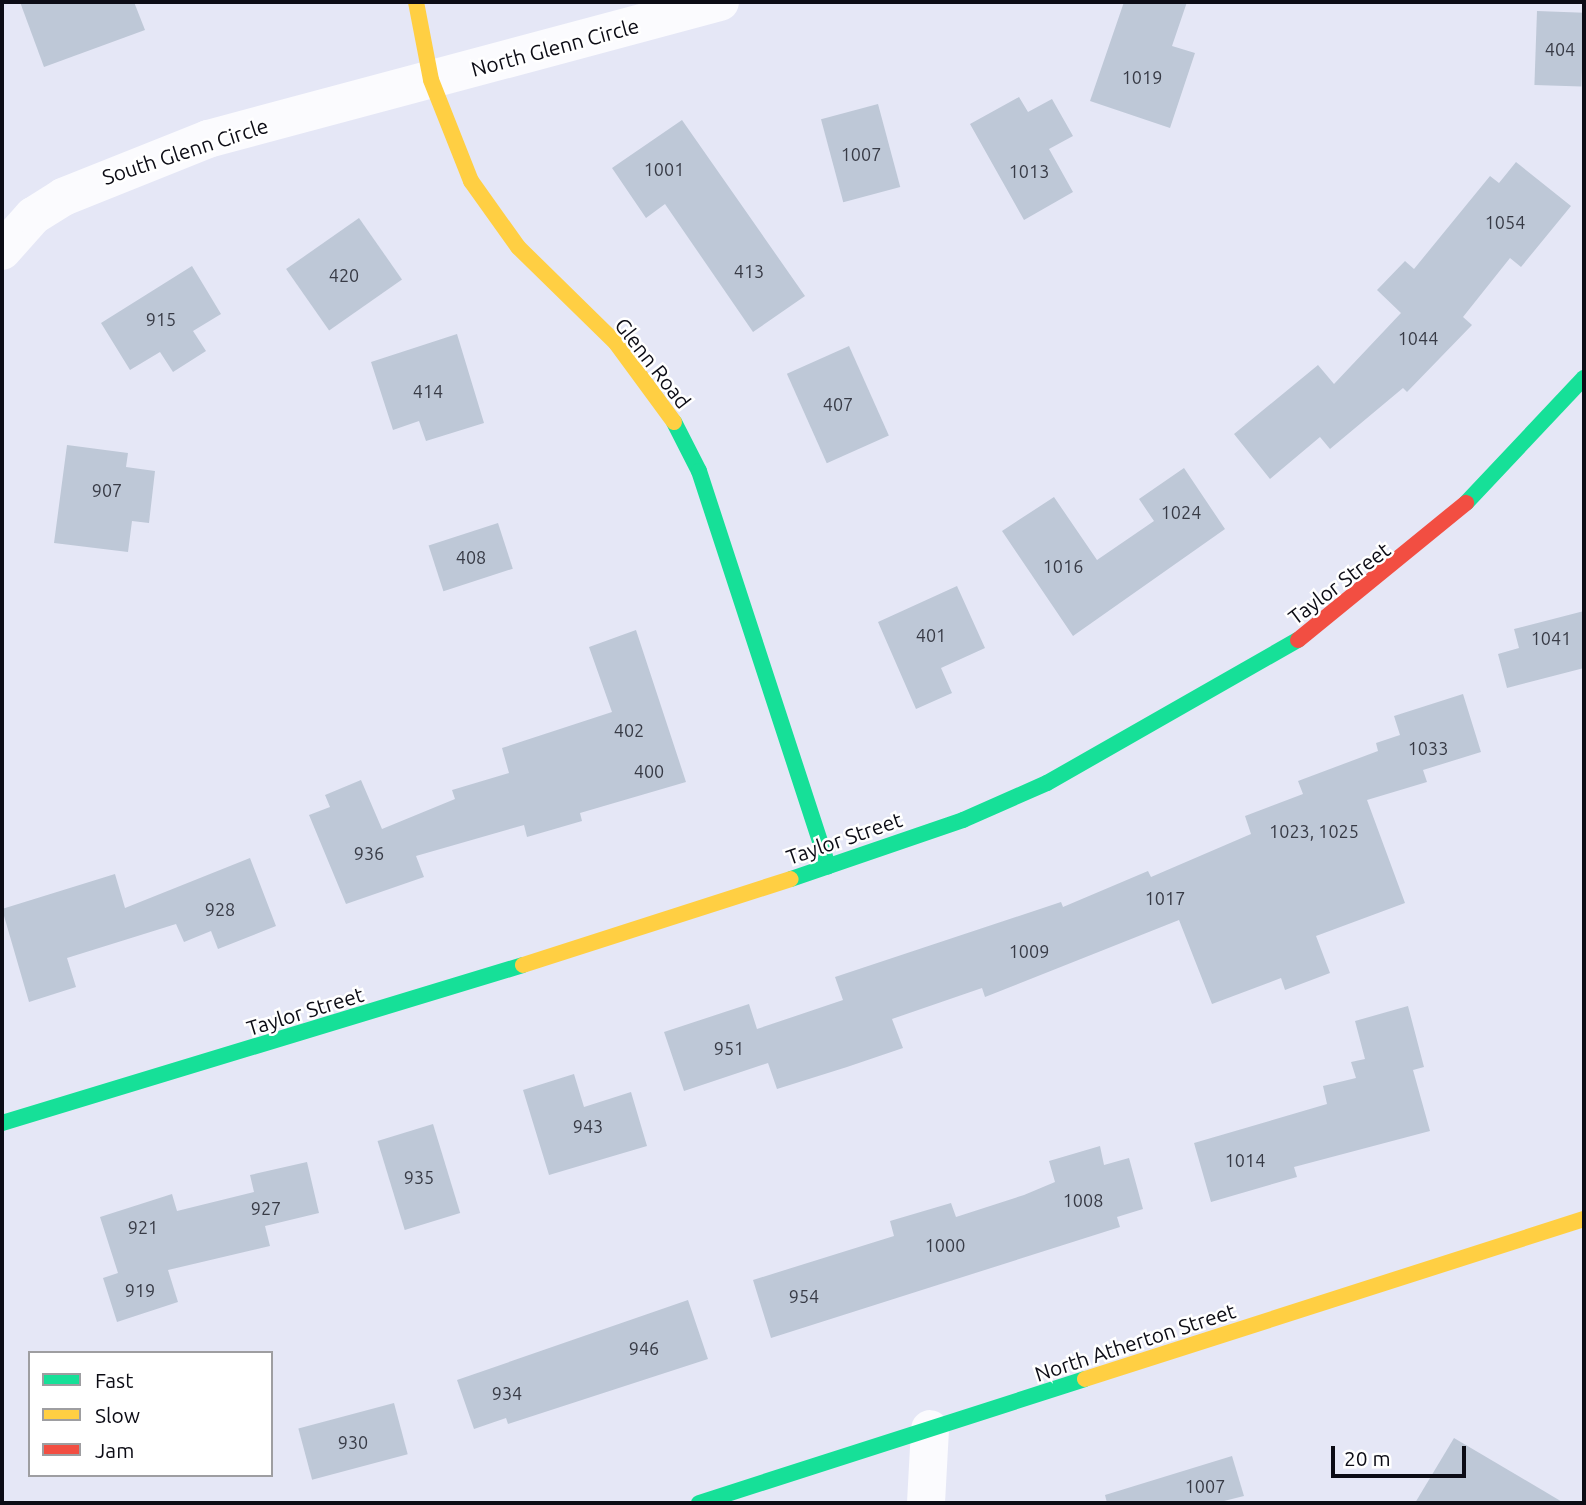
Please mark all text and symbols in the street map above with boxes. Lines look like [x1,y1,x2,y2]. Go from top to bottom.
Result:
street label: North Glenn Circle [468,12,642,82]
house number: 404 [1545,38,1575,60]
house number: 1019 [1122,66,1162,88]
street label: South Glenn Circle [99,112,271,190]
house number: 1007 [841,143,881,165]
house number: 1001 [644,158,684,180]
house number: 1013 [1009,160,1049,182]
house number: 1054 [1485,211,1525,233]
house number: 413 [734,260,764,282]
house number: 420 [329,264,359,286]
house number: 915 [146,308,176,330]
street label: Glenn Road [610,313,696,413]
house number: 1044 [1398,327,1438,349]
house number: 414 [413,380,443,402]
house number: 407 [823,393,853,415]
house number: 907 [92,479,122,501]
house number: 1024 [1161,501,1201,523]
street label: Taylor Street [1283,537,1395,629]
house number: 408 [456,546,486,568]
house number: 1016 [1043,555,1083,577]
house number: 401 [916,624,946,646]
house number: 1041 [1531,627,1571,649]
house number: 402 [614,719,644,741]
house number: 1033 [1408,737,1448,759]
house number: 400 [634,760,664,782]
street label: Taylor Street [783,806,905,870]
house number: 1023, 1025 [1269,820,1359,842]
house number: 936 [354,842,384,864]
house number: 1017 [1145,887,1185,909]
house number: 928 [205,898,235,920]
house number: 1009 [1009,940,1049,962]
street label: Taylor Street [243,981,367,1041]
house number: 951 [714,1037,744,1059]
house number: 943 [573,1115,603,1137]
house number: 1014 [1225,1149,1265,1171]
house number: 935 [404,1166,434,1188]
house number: 1008 [1063,1189,1103,1211]
house number: 927 [251,1197,281,1219]
house number: 921 [128,1216,158,1238]
house number: 1000 [925,1234,965,1256]
house number: 919 [125,1279,155,1301]
house number: 954 [789,1285,819,1307]
street label: North Atherton Street [1031,1298,1239,1386]
house number: 946 [629,1337,659,1359]
legend [28,1351,273,1477]
text: Fast [95,1368,133,1392]
house number: 934 [492,1382,522,1404]
text: Slow [95,1403,140,1427]
house number: 930 [338,1431,368,1453]
scale bar [1334,1432,1469,1476]
text: Jam [95,1438,134,1462]
text: 20 m [1344,1446,1391,1470]
house number: 1007 [1185,1475,1225,1497]

